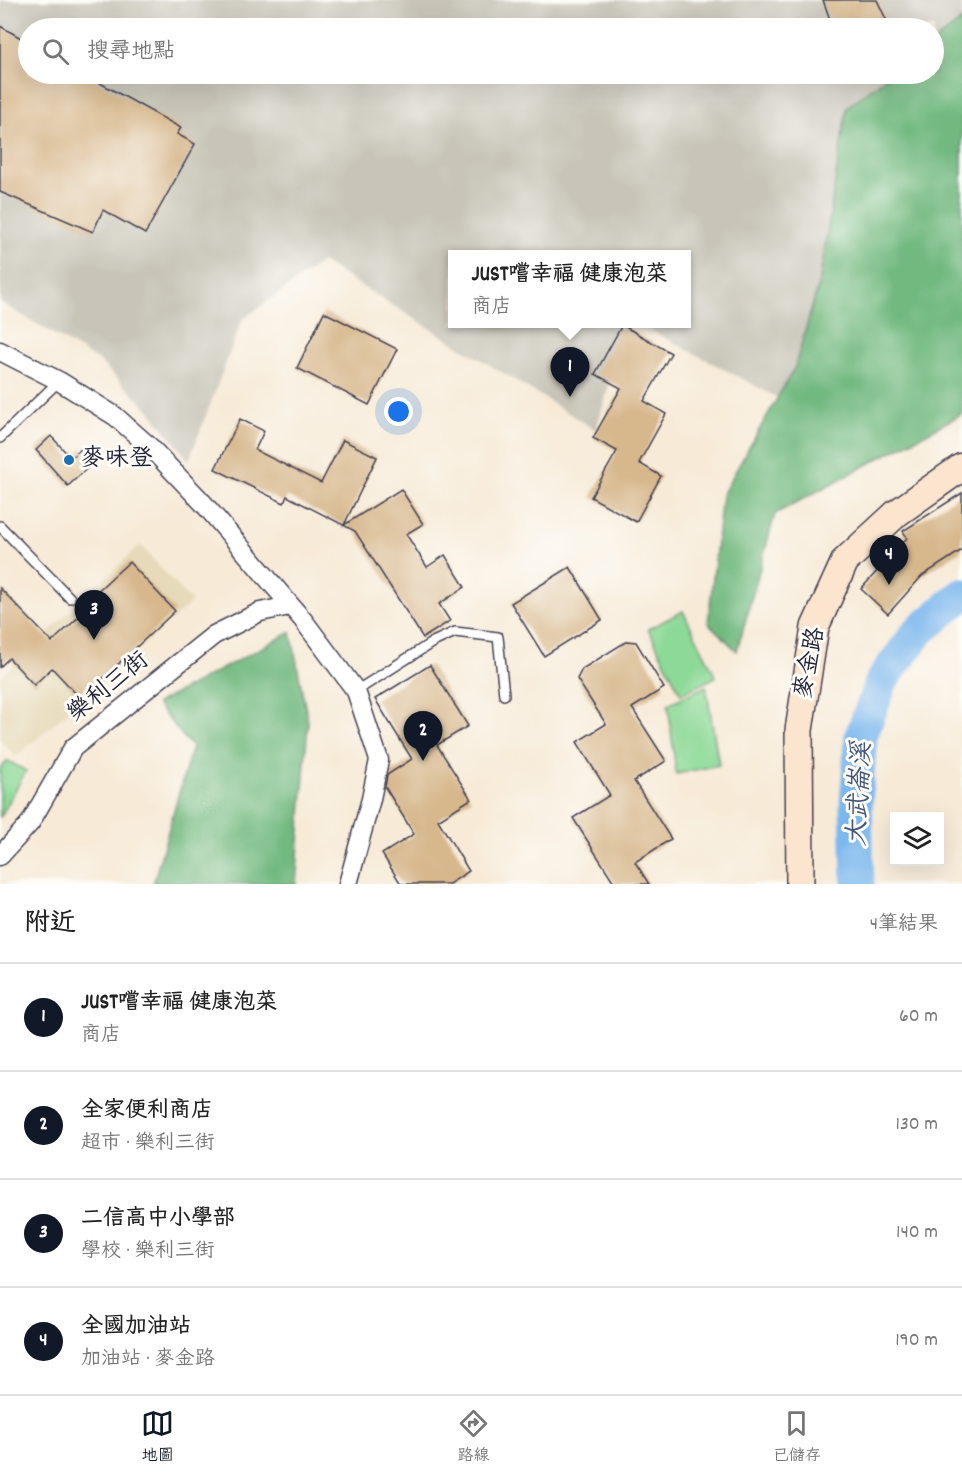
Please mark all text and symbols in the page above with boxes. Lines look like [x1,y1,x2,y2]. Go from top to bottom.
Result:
search box [18,18,944,84]
icon: search [39,35,72,68]
text: 搜尋地點 [87,37,175,68]
popup [448,250,691,328]
text: JUST嚐幸福 健康泡菜 [471,260,668,291]
text: 商店 [471,294,511,322]
pin: 1 [550,348,590,397]
your location [384,397,413,426]
place label: 麥味登 [81,443,153,477]
marker: 麥味登 [62,453,76,467]
pin: 4 [870,536,908,585]
pin: 3 [74,590,113,640]
street label: 麥金路 [787,624,835,702]
street label: 樂利三街 [61,645,157,731]
pin: 2 [404,712,442,761]
water label: 大武崙溪 [840,739,882,847]
map controls [890,812,944,866]
button: layers [890,812,944,866]
text: 附近 [24,906,76,943]
text: 4筆結果 [870,911,938,939]
text: JUST嚐幸福 健康泡菜 [81,988,277,1019]
text: 1 [41,1003,46,1031]
text: 60 m [899,1003,938,1031]
text: 商店 [81,1022,121,1050]
text: 全家便利商店 [81,1096,213,1127]
text: 2 [39,1111,48,1139]
text: 130 m [896,1111,938,1139]
text: 超市 · 樂利三街 [81,1130,215,1158]
text: 二信高中小學部 [81,1204,235,1235]
text: 3 [39,1219,48,1247]
text: 140 m [896,1219,938,1247]
text: 學校 · 樂利三街 [81,1238,215,1266]
text: 全國加油站 [81,1312,191,1343]
text: 4 [39,1327,48,1355]
text: 190 m [895,1327,938,1355]
text: 加油站 · 麥金路 [81,1346,215,1374]
tab: 地圖 [141,1407,174,1468]
tab: 路線 [457,1407,490,1468]
tab: 已儲存 [773,1407,821,1468]

